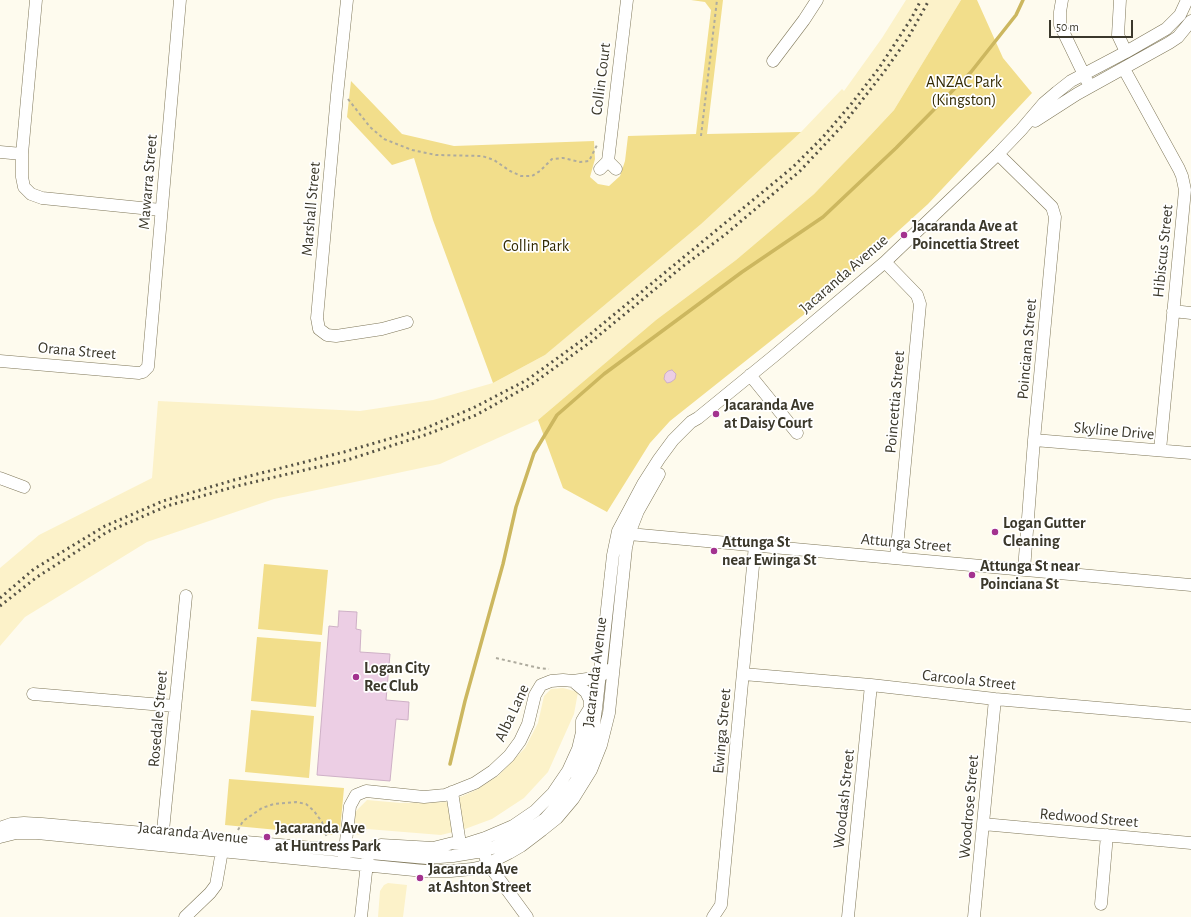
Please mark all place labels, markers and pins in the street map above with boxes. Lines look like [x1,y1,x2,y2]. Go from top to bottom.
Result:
place label: Jacaranda Ave at Poincettia Street [912,216,1019,254]
marker: Jacaranda Ave at Poincettia Street [899,230,909,240]
place label: Jacaranda Ave at Daisy Court [724,395,814,433]
marker: Jacaranda Ave at Daisy Court [711,409,721,419]
place label: Logan Gutter Cleaning [1003,513,1085,551]
marker: Logan Gutter Cleaning [990,527,1000,537]
place label: Attunga St near Ewinga St [722,532,817,570]
marker: Attunga St near Ewinga St [709,546,719,556]
place label: Attunga St near Poinciana St [980,556,1080,594]
marker: Attunga St near Poinciana St [967,570,977,580]
place label: Logan City Rec Club [364,658,430,696]
marker: Logan City Rec Club [351,672,361,682]
place label: Jacaranda Ave at Huntress Park [275,818,381,856]
marker: Jacaranda Ave at Huntress Park [262,832,272,842]
place label: Jacaranda Ave at Ashton Street [428,859,531,897]
marker: Jacaranda Ave at Ashton Street [415,873,425,883]

